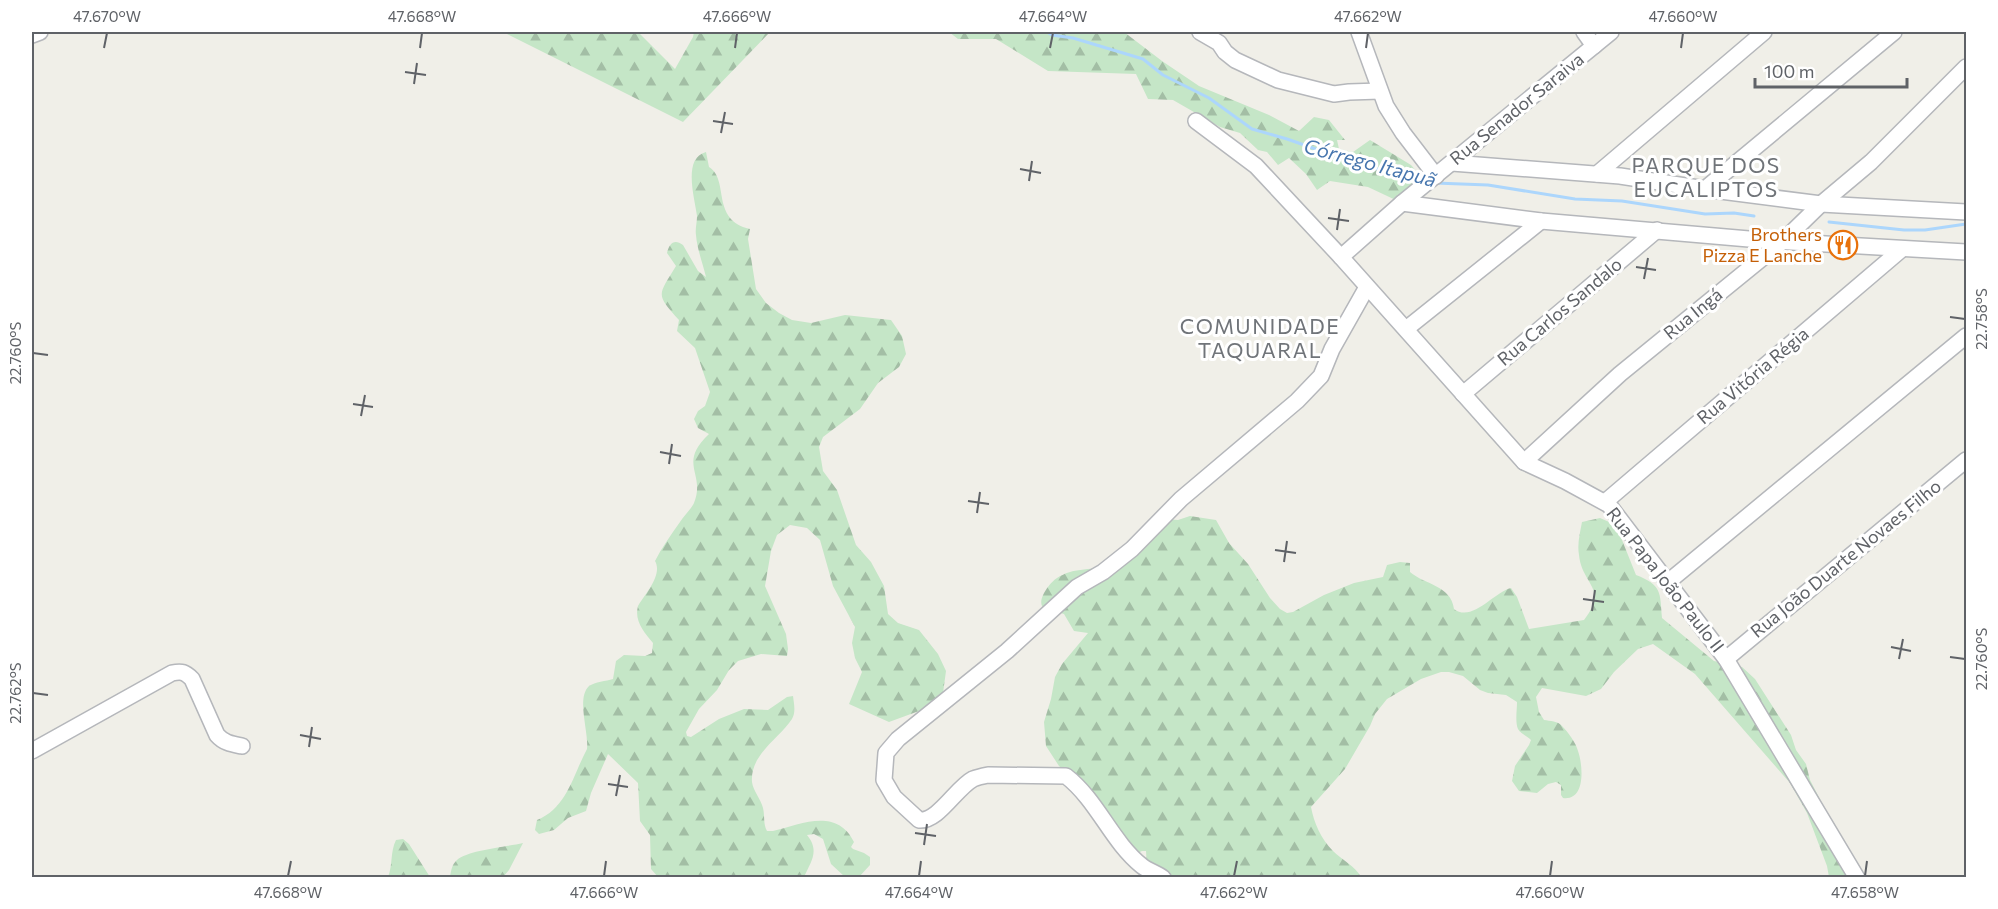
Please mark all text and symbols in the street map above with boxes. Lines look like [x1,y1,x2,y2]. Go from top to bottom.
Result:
text: 47.670°W [73,7,141,25]
text: 47.668°W [388,7,456,25]
text: 47.666°W [703,7,771,25]
text: 47.664°W [1019,7,1087,25]
text: 47.662°W [1334,7,1402,25]
text: 47.660°W [1648,7,1718,25]
street label: Rua Senador Saraiva [1445,47,1588,169]
scale bar [1755,51,1906,89]
text: 100 m [1764,60,1814,82]
water label: Córrego Itapuã [1302,133,1440,191]
district label: PARQUE DOS EUCALIPTOS [1631,152,1781,201]
place label: Brothers Pizza E Lanche [1702,223,1822,266]
restaurant icon: Brothers Pizza E Lanche [1827,229,1859,261]
street label: Rua Carlos Sandalo [1493,253,1626,370]
street label: Rua Ingá [1659,283,1726,344]
text: 22.758°S [1972,288,1990,350]
district label: COMUNIDADE TAQUARAL [1180,313,1340,362]
text: 22.760°S [6,321,24,384]
street label: Rua Vitória Régia [1692,322,1813,428]
street label: Rua João Duarte Novaes Filho [1746,475,1945,642]
street label: Rua Papa João Paulo II [1602,502,1729,656]
text: 22.760°S [1972,627,1990,690]
text: 22.762°S [6,662,24,724]
text: 47.668°W [254,883,322,901]
text: 47.666°W [570,883,638,901]
text: 47.664°W [885,883,953,901]
text: 47.662°W [1200,883,1268,901]
text: 47.660°W [1515,883,1585,901]
text: 47.658°W [1831,883,1899,901]

